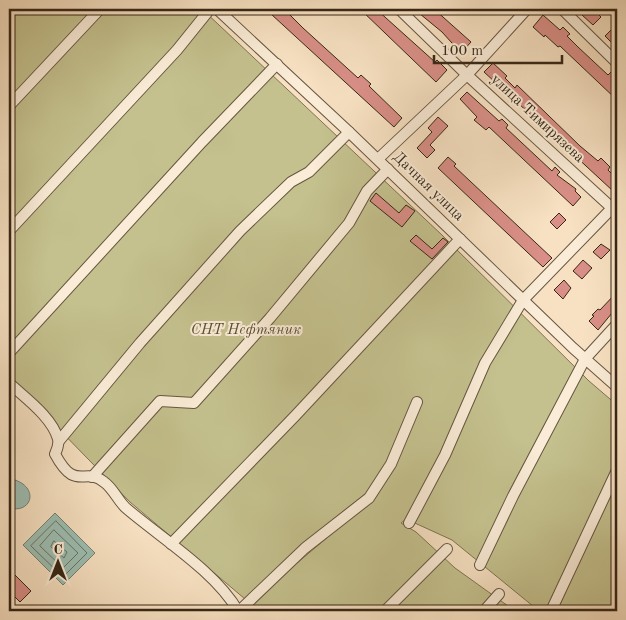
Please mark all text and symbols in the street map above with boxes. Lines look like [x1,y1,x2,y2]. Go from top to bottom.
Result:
scale bar [434,32,561,64]
text: 100 m [441,44,483,59]
street label: улица Тимирязева [487,72,587,166]
street label: Дачная улица [390,150,467,225]
park label: СНТ Нефтяник [191,323,301,338]
north arrow [32,538,82,588]
text: С [53,543,63,557]

